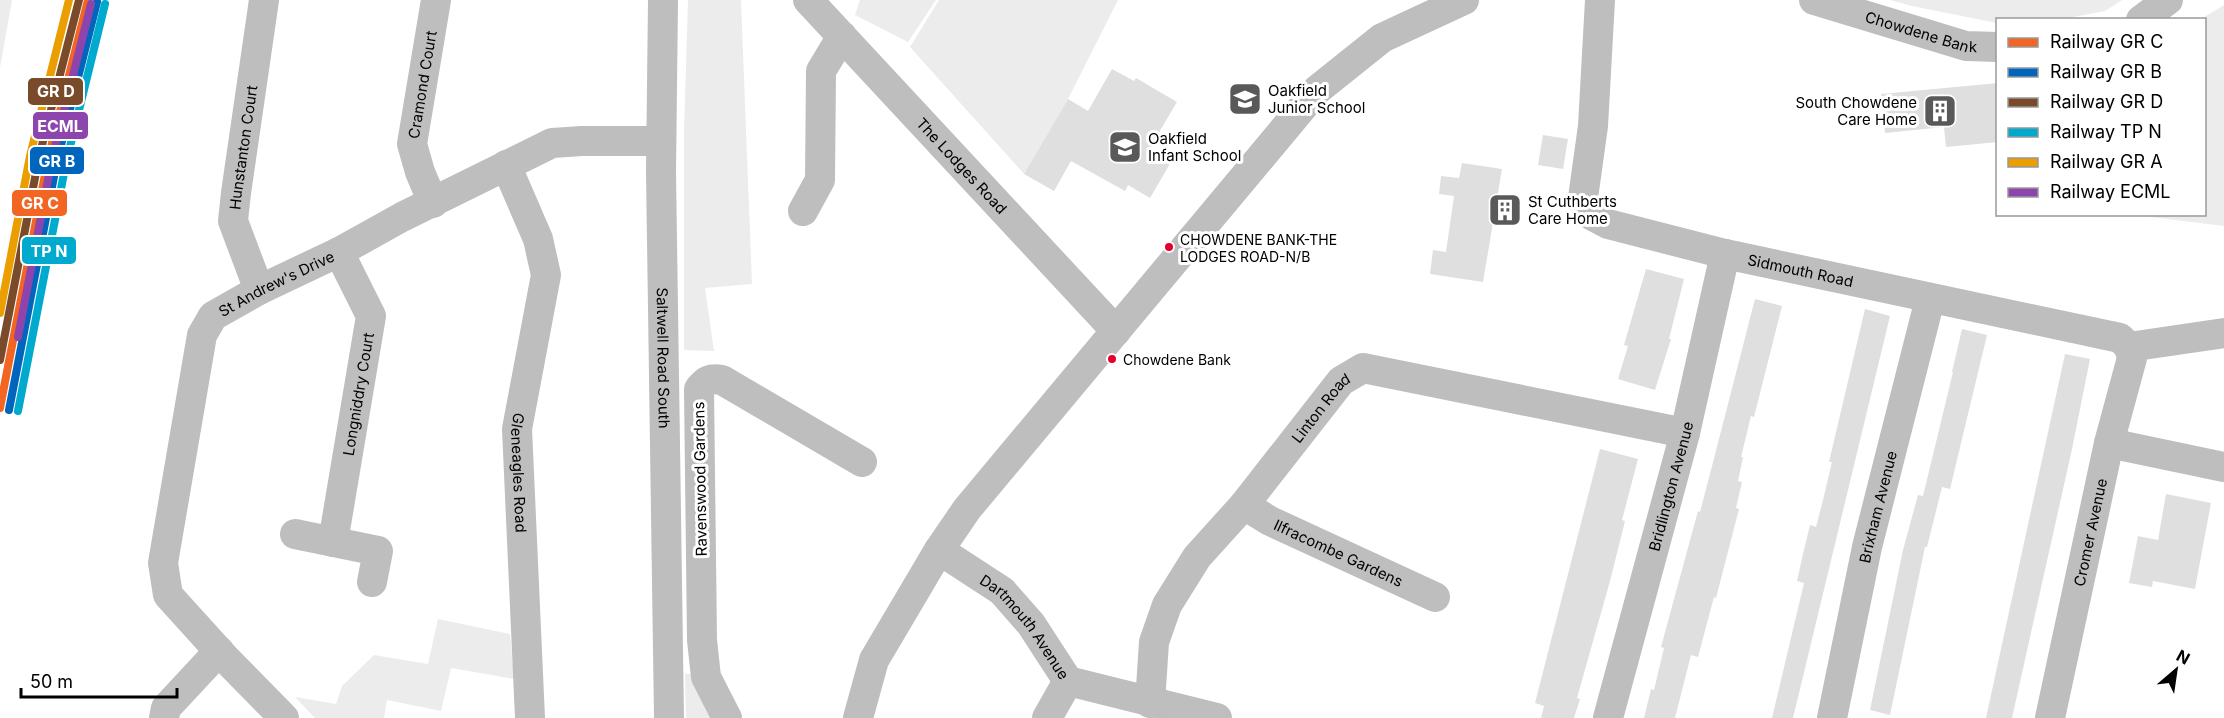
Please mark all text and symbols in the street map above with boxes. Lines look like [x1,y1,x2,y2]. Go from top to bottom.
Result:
street label: Chowdene Bank [1863,7,1978,56]
legend [1996,18,2206,216]
street label: Cramond Court [404,29,440,140]
text: Railway GR C [2050,31,2163,52]
text: Railway GR B [2050,61,2162,82]
line badge: GR D [27,77,84,106]
text: GR D [37,81,75,101]
school or university icon: Oakfield Junior School [1227,81,1263,117]
place label: Oakfield Junior School [1268,81,1365,117]
street label: Hunstanton Court [225,84,261,211]
text: Railway GR D [2050,91,2163,112]
place label: South Chowdene Care Home [1795,93,1917,129]
building icon: South Chowdene Care Home [1922,93,1958,129]
line badge: ECML [32,111,89,140]
street label: The Lodges Road [913,113,1011,217]
text: ECML [37,116,83,136]
text: Railway TP N [2050,121,2162,142]
school or university icon: Oakfield Infant School [1107,129,1143,165]
place label: Oakfield Infant School [1148,129,1241,165]
line badge: GR B [29,146,85,175]
text: GR B [39,151,75,171]
text: Railway GR A [2050,151,2163,172]
text: Railway ECML [2050,181,2170,202]
line badge: GR C [11,189,68,217]
building icon: St Cuthberts Care Home [1487,192,1523,228]
place label: St Cuthberts Care Home [1528,192,1617,228]
text: GR C [21,193,59,213]
place label: CHOWDENE BANK-THE LODGES ROAD-N/B [1180,231,1337,265]
line badge: TP N [21,236,77,265]
text: TP N [30,241,68,261]
marker: CHOWDENE BANK-THE LODGES ROAD-N/B [1163,241,1175,253]
street label: St Andrew's Drive [215,246,337,321]
street label: Sidmouth Road [1746,250,1855,291]
street label: Saltwell Road South [653,287,674,429]
street label: Longniddry Court [338,331,378,457]
place label: Chowdene Bank [1123,351,1231,368]
marker: Chowdene Bank [1106,353,1118,365]
street label: Linton Road [1287,368,1353,446]
street label: Ravenswood Gardens [689,401,711,556]
street label: Gleneagles Road [507,411,531,533]
street label: Bridlington Avenue [1644,420,1697,553]
street label: Brixham Avenue [1854,449,1901,565]
street label: Cromer Avenue [2069,477,2111,588]
street label: Ilfracombe Gardens [1271,515,1406,591]
street label: Dartmouth Avenue [977,570,1074,683]
north arrow [2146,640,2206,700]
text: N [2173,645,2193,669]
scale bar [21,661,177,699]
text: 50 m [30,671,73,692]

